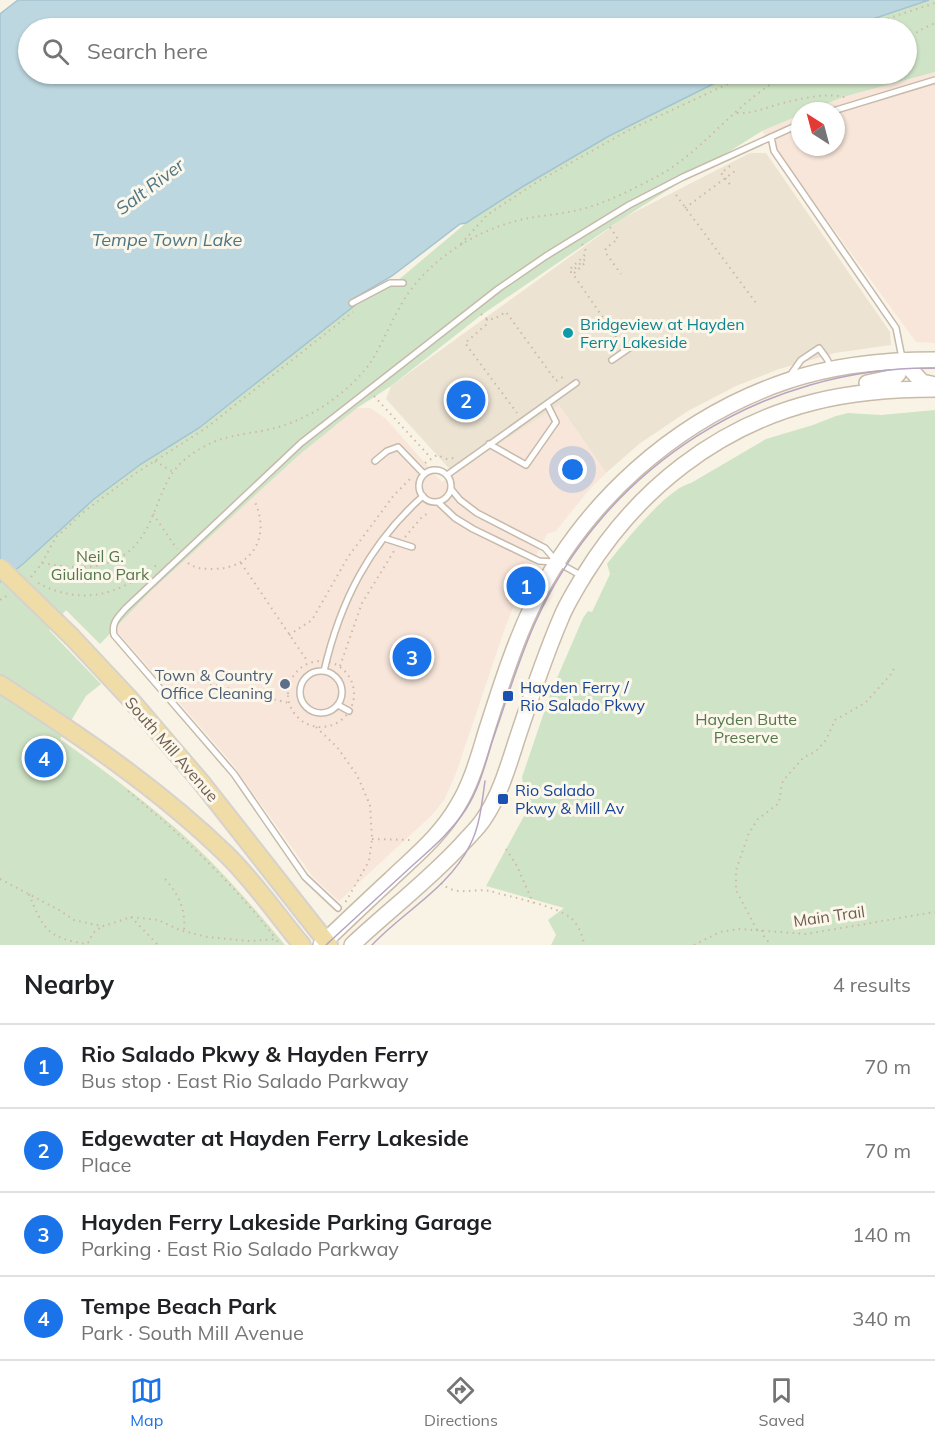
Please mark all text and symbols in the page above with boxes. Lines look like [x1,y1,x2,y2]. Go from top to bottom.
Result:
search box [18,18,917,84]
icon: search [39,35,72,68]
text: Search here [87,37,208,65]
north arrow [791,102,845,156]
water label: Salt River [111,153,190,220]
water label: Tempe Town Lake [92,228,242,251]
place label: Bridgeview at Hayden Ferry Lakeside [580,314,745,352]
marker: Bridgeview at Hayden Ferry Lakeside [561,326,575,340]
pin: 2 [446,378,486,422]
your location [558,455,587,484]
park label: Neil G. Giuliano Park [51,546,150,584]
pin: 1 [506,564,546,608]
pin: 3 [392,634,432,680]
place label: Town & Country Office Cleaning [155,665,274,703]
marker: Town & Country Office Cleaning [278,677,292,691]
place label: Hayden Ferry / Rio Salado Pkwy [520,677,646,715]
marker: Hayden Ferry / Rio Salado Pkwy [501,689,515,703]
street label: South Mill Avenue [121,692,223,806]
park label: Hayden Butte Preserve [695,709,797,747]
pin: 4 [24,736,63,780]
place label: Rio Salado Pkwy & Mill Av [515,780,625,818]
marker: Rio Salado Pkwy & Mill Av [496,792,510,806]
street label: Main Trail [792,901,866,931]
text: Nearby [24,968,114,1001]
text: 4 results [833,972,911,997]
text: Rio Salado Pkwy & Hayden Ferry [81,1040,428,1068]
text: 1 [38,1054,50,1079]
text: 70 m [864,1054,911,1079]
text: Bus stop · East Rio Salado Parkway [81,1068,409,1093]
text: Edgewater at Hayden Ferry Lakeside [81,1124,469,1152]
text: 2 [38,1138,50,1163]
text: 70 m [864,1138,911,1163]
text: Place [81,1152,131,1177]
text: Hayden Ferry Lakeside Parking Garage [81,1208,492,1236]
text: 3 [38,1222,50,1247]
text: 140 m [852,1222,911,1247]
text: Parking · East Rio Salado Parkway [81,1236,399,1261]
text: Tempe Beach Park [81,1292,276,1320]
text: 4 [38,1306,50,1331]
text: 340 m [852,1306,911,1331]
text: Park · South Mill Avenue [81,1320,304,1345]
tab: Map [130,1374,163,1430]
tab: Directions [424,1374,498,1430]
tab: Saved [759,1374,805,1430]

